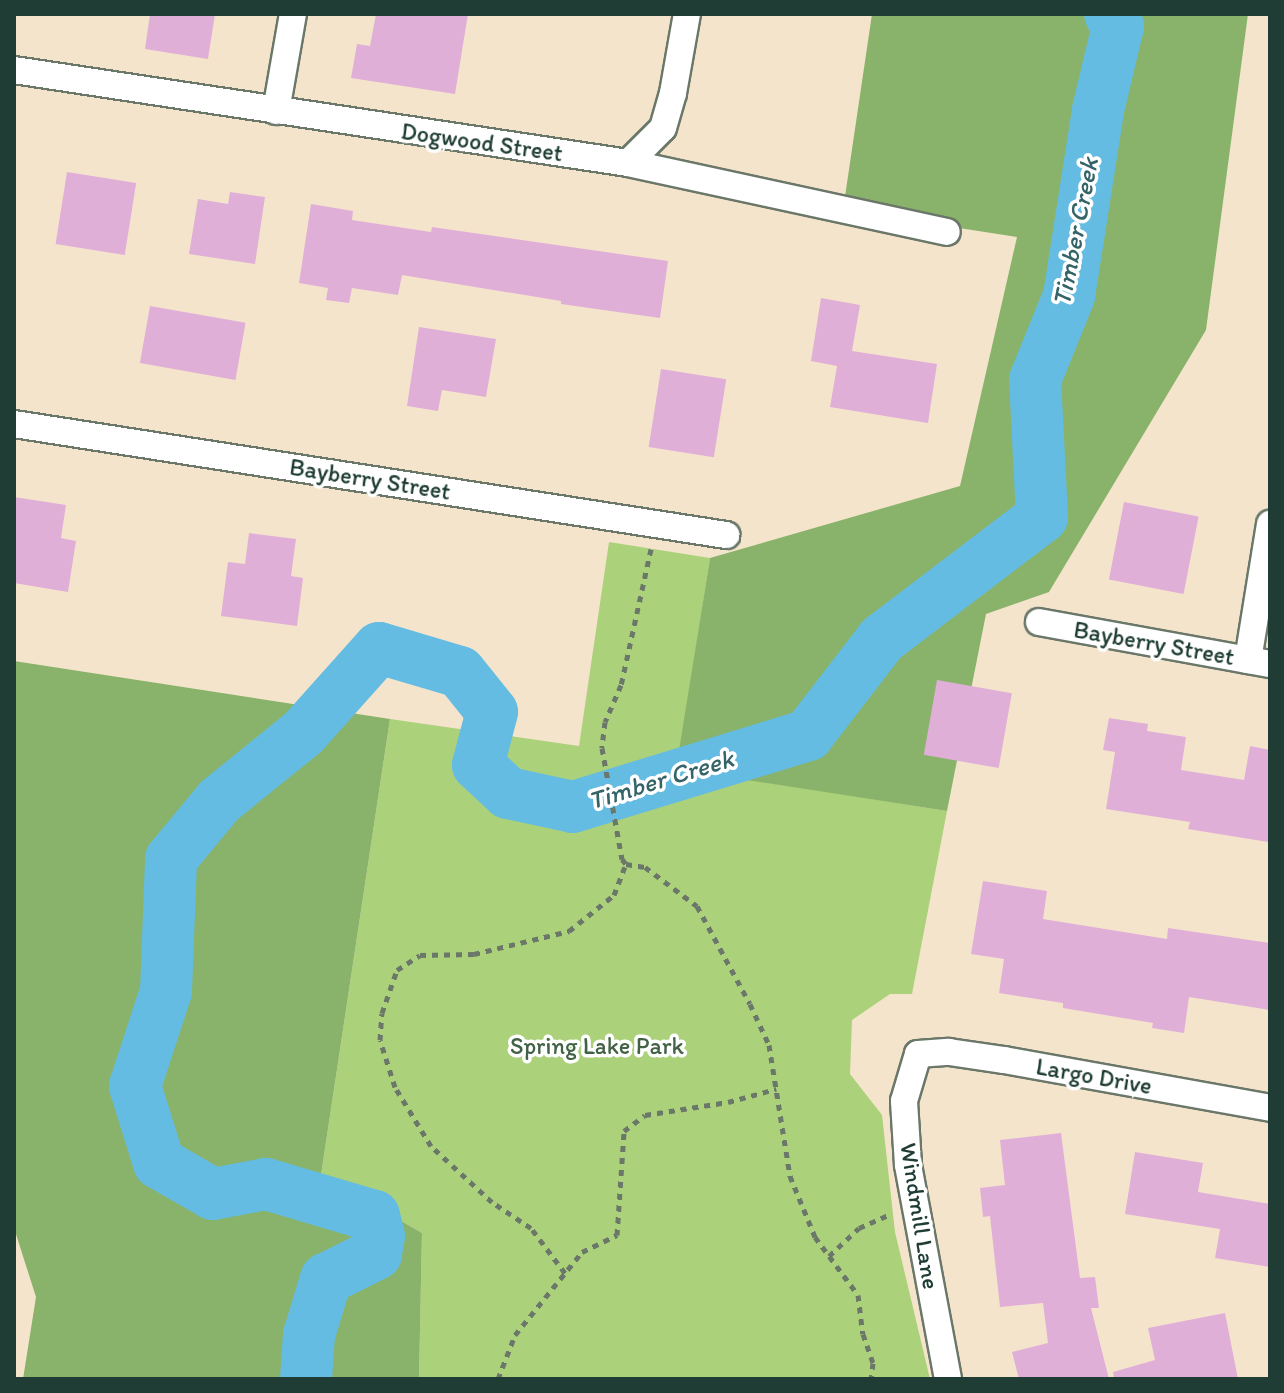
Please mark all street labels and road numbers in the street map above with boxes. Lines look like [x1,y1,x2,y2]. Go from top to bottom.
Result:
street label: Dogwood Street [399,116,565,168]
street label: Bayberry Street [288,452,452,506]
street label: Bayberry Street [1072,615,1236,671]
street label: Largo Drive [1033,1052,1155,1100]
street label: Windmill Lane [894,1141,946,1291]

